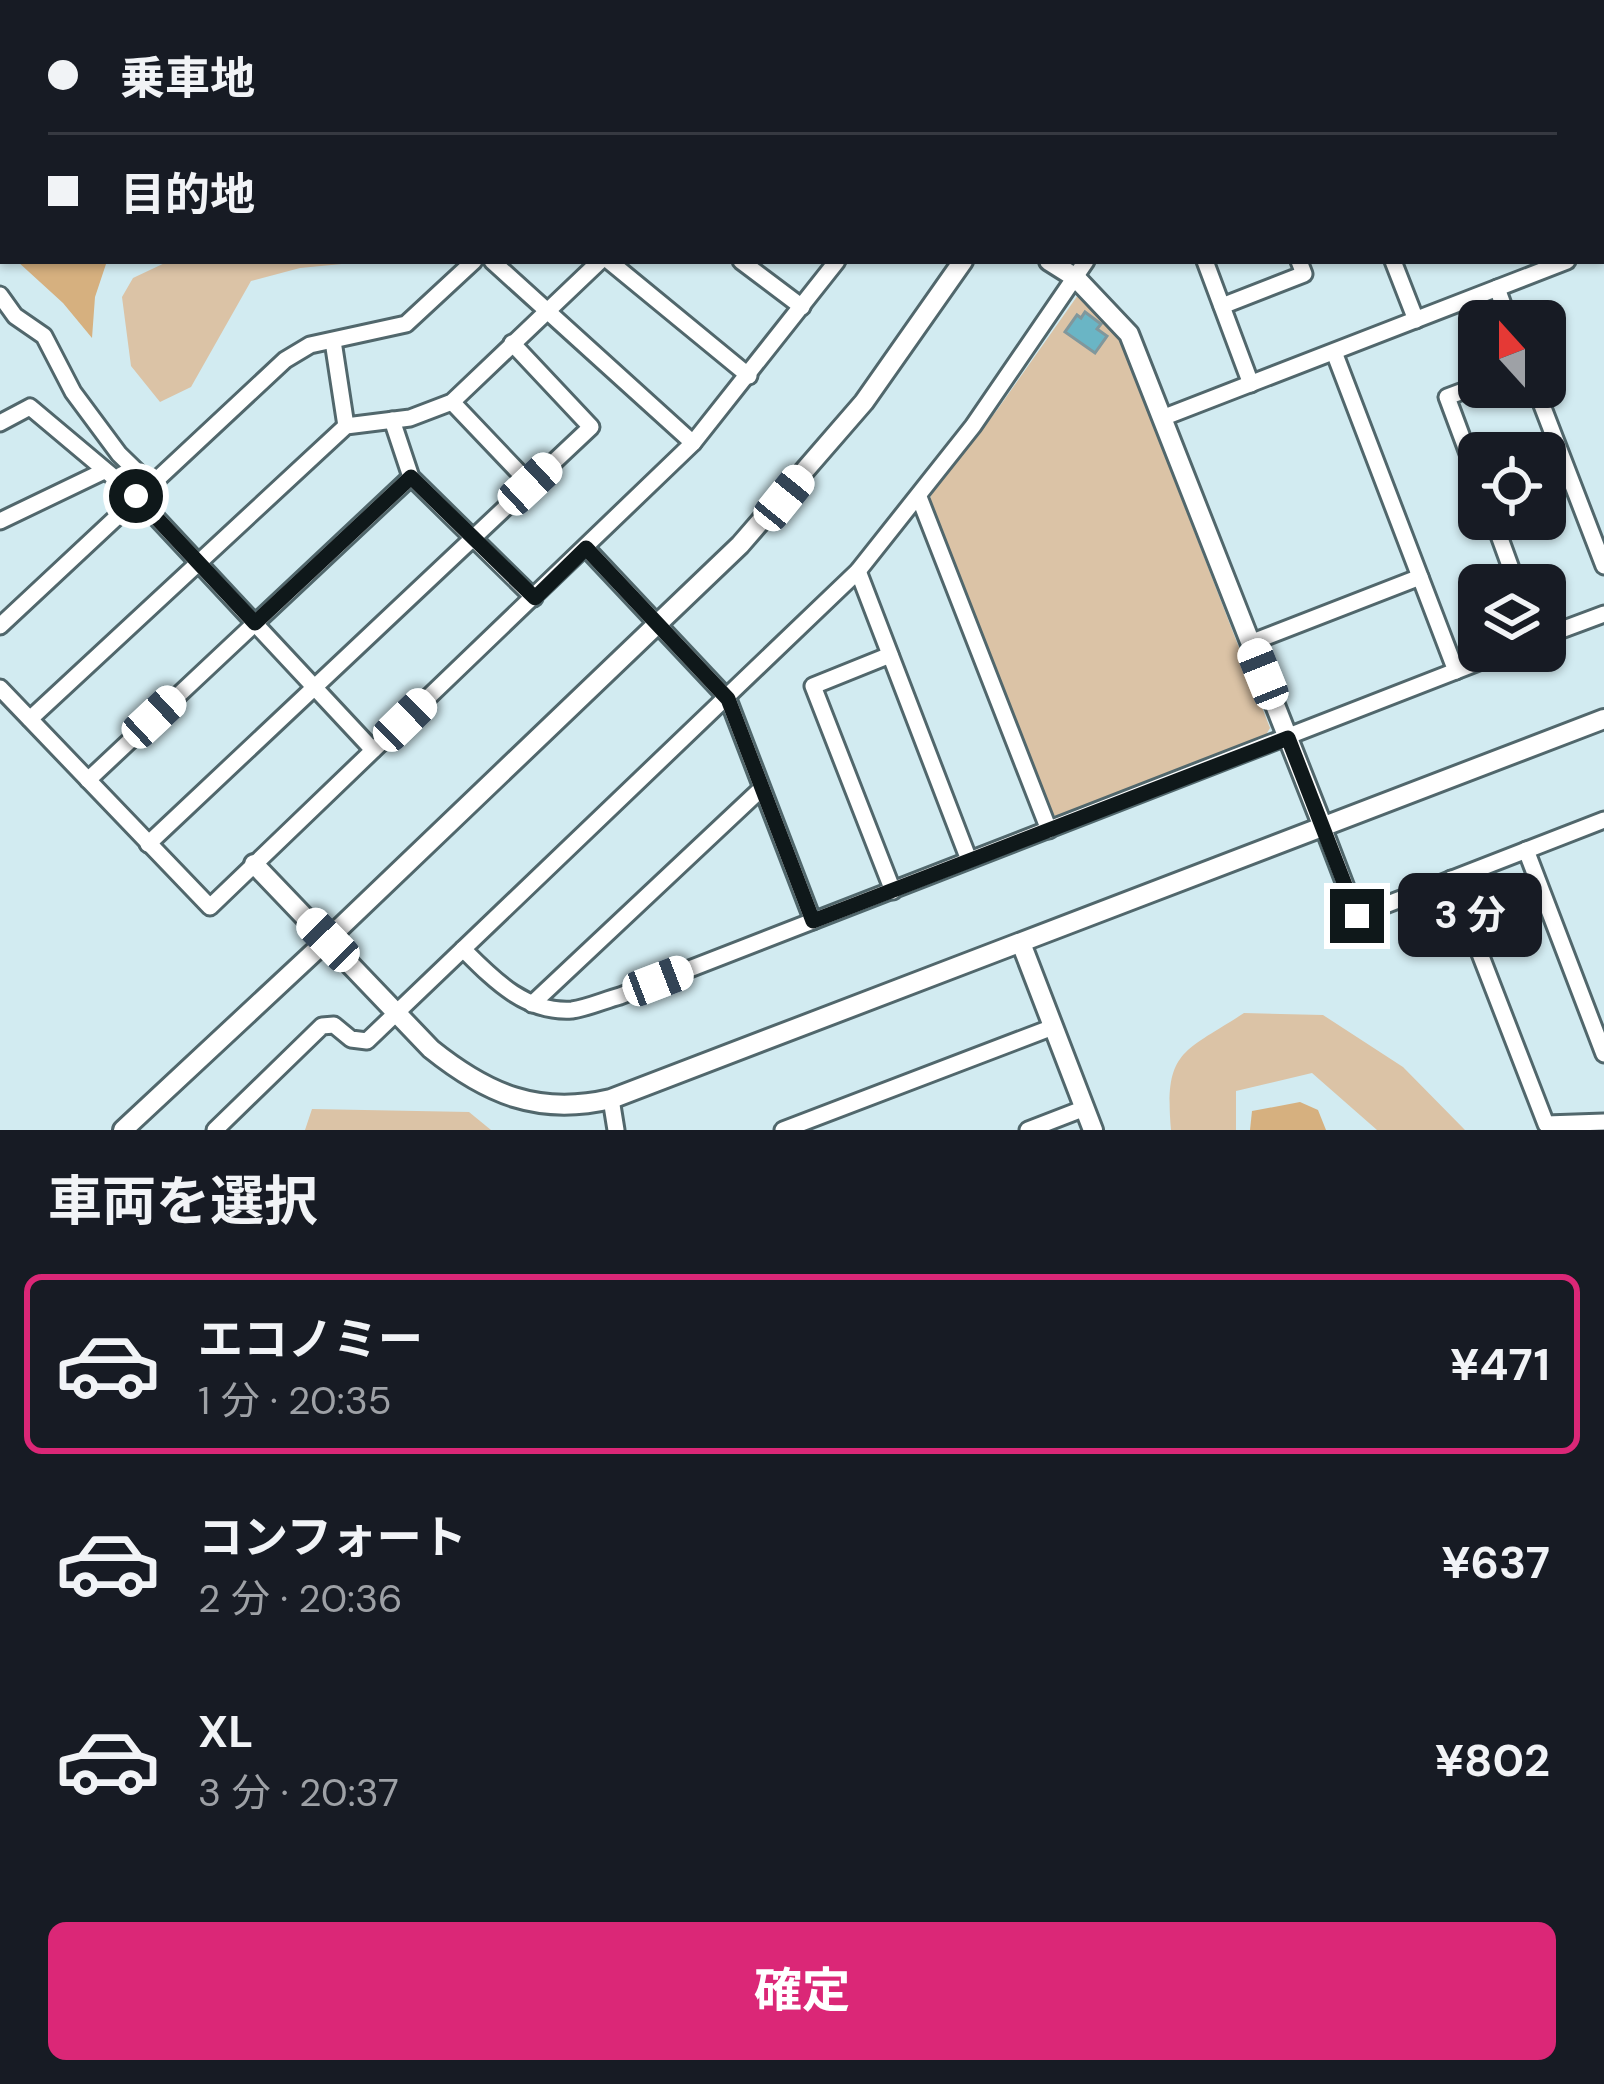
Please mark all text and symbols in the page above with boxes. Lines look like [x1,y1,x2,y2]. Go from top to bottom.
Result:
text: 乗車地 [120,49,255,108]
text: 目的地 [120,165,255,224]
north arrow [1458,300,1566,408]
map controls [1458,300,1566,672]
button: locate [1458,432,1566,540]
car [491,446,569,522]
car [747,459,821,537]
route start [109,469,163,523]
button: layers [1458,564,1566,672]
car [1233,634,1293,714]
car [115,679,193,755]
car [367,682,443,758]
callout: 3 分 [1399,874,1543,958]
route end [1330,889,1384,943]
text: 3 分 [1434,889,1506,940]
car [290,902,366,978]
car [618,951,698,1011]
text: 車両を選択 [48,1166,318,1237]
icon: car [54,1310,162,1418]
text: エコノミー [198,1310,423,1369]
text: ¥471 [1450,1335,1550,1394]
text: 1 分 · 20:35 [198,1375,391,1426]
icon: car [54,1508,162,1616]
text: コンフォート [198,1508,467,1567]
text: ¥637 [1441,1533,1550,1592]
text: 2 分 · 20:36 [198,1573,402,1624]
text: XL [198,1702,253,1761]
icon: car [54,1706,162,1814]
text: ¥802 [1435,1731,1550,1790]
text: 3 分 · 20:37 [198,1767,399,1818]
button: 確定 [48,1922,1556,2060]

